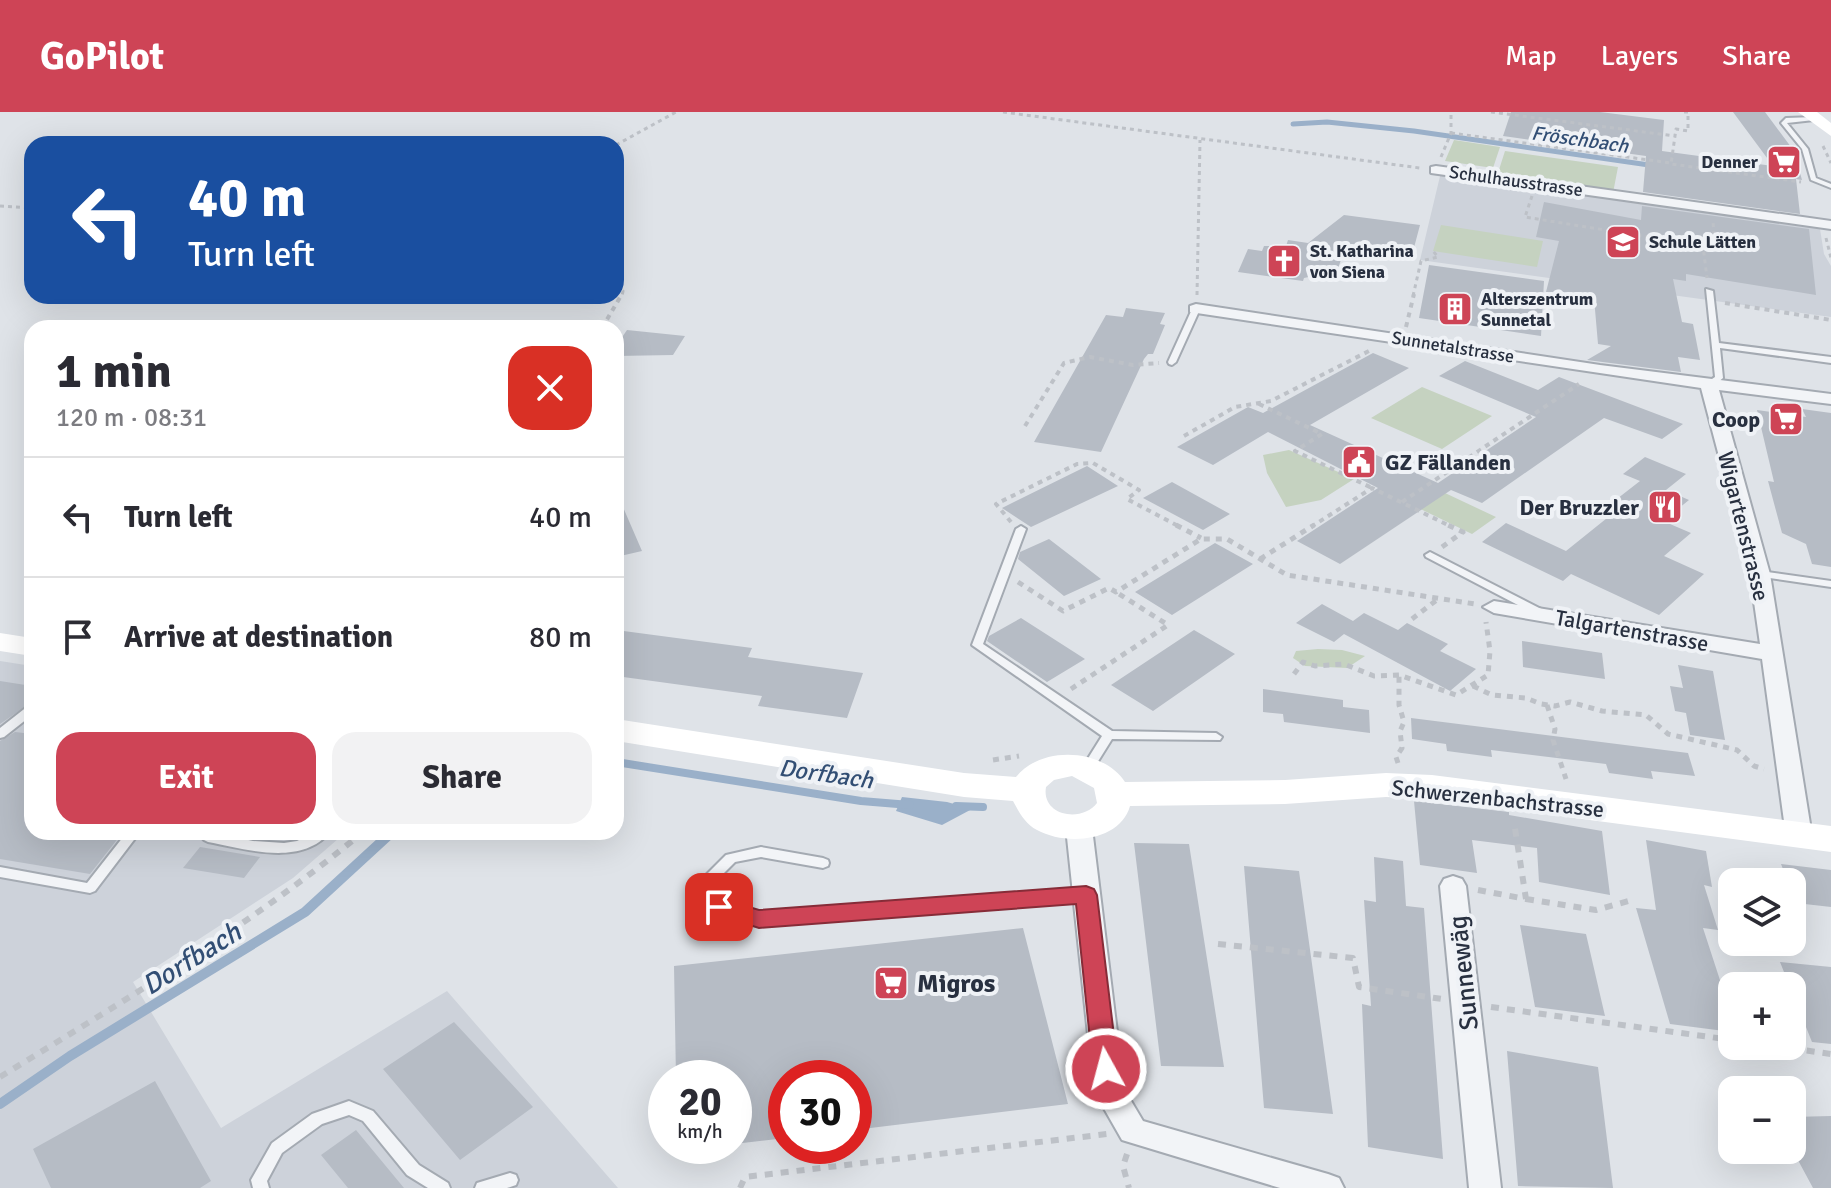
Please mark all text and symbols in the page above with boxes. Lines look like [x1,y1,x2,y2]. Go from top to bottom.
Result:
text: GoPilot [40,33,164,80]
text: Map [1505,39,1557,73]
text: Layers [1601,39,1678,73]
text: Share [1722,39,1791,73]
water label: Fröschbach [1530,120,1631,159]
supermarket icon: Denner [1765,143,1803,181]
place label: Denner [1701,151,1759,173]
street label: Schulhausstrasse [1448,161,1584,201]
text: 40 m [188,163,306,232]
icon: left [56,168,160,272]
school or university icon: Schule Lätten [1604,223,1642,261]
place label: Schule Lätten [1649,231,1756,253]
text: Turn left [188,232,315,277]
place label: St. Katharina von Siena [1309,240,1414,283]
church icon: St. Katharina von Siena [1265,242,1303,280]
place label: Alterszentrum Sunnetal [1481,288,1593,331]
building icon: Alterszentrum Sunnetal [1436,290,1474,328]
street label: Sunnetalstrasse [1390,326,1516,368]
text: 1 min [56,342,172,401]
button: close [508,346,592,430]
supermarket icon: Coop [1767,400,1805,438]
text: 120 m · 08:31 [56,402,207,434]
place label: Coop [1712,406,1760,433]
public building icon: GZ Fällanden [1340,443,1378,481]
place label: GZ Fällanden [1385,449,1511,476]
street label: Wigartenstrasse [1712,449,1775,604]
restaurant icon: Der Bruzzler [1646,488,1684,526]
place label: Der Bruzzler [1520,494,1639,521]
icon: left [56,495,100,539]
text: Turn left [124,499,233,536]
text: 40 m [529,499,592,536]
street label: Talgartenstrasse [1553,604,1711,657]
icon: arrive [56,615,100,659]
text: Arrive at destination [124,619,393,656]
text: 80 m [529,619,592,656]
button: Exit [56,732,316,824]
button: Share [332,732,592,824]
water label: Dorfbach [777,753,876,796]
street label: Schwerzenbachstrasse [1390,774,1605,823]
map controls [1718,868,1806,1164]
button: layers [1718,868,1806,956]
pin [685,873,753,941]
icon: arrive [697,885,741,929]
street label: Sunnewäg [1442,914,1486,1032]
water label: Dorfbach [136,915,248,1003]
supermarket icon: Migros [872,964,910,1002]
place label: Migros [917,968,995,1000]
button: + [1718,972,1806,1060]
position arrow [1064,1027,1148,1111]
speed limit sign: 30 [768,1060,872,1164]
button: − [1718,1076,1806,1164]
text: 20 [678,1077,722,1127]
text: km/h [677,1119,723,1144]

